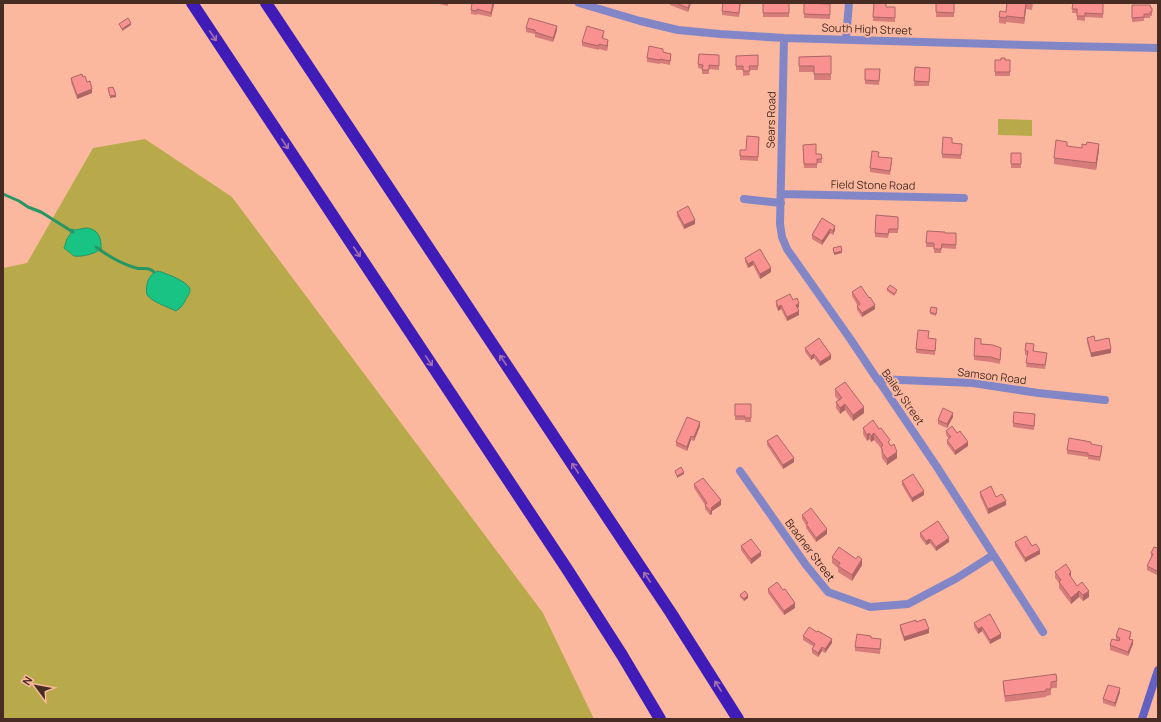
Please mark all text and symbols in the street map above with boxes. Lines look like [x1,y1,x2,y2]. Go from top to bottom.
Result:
street label: South High Street [821,19,913,38]
one-way arrow [209,30,218,41]
street label: Sears Road [763,91,778,149]
one-way arrow [281,138,289,149]
street label: Field Stone Road [831,176,915,193]
one-way arrow [353,246,361,257]
one-way arrow [425,355,433,366]
one-way arrow [499,355,507,366]
street label: Samson Road [957,364,1027,387]
street label: Bailey Street [879,366,928,427]
one-way arrow [571,463,579,474]
street label: Bradner Street [782,515,839,584]
one-way arrow [643,572,651,583]
north arrow [16,666,56,706]
text: N [19,673,36,688]
one-way arrow [713,680,721,692]

